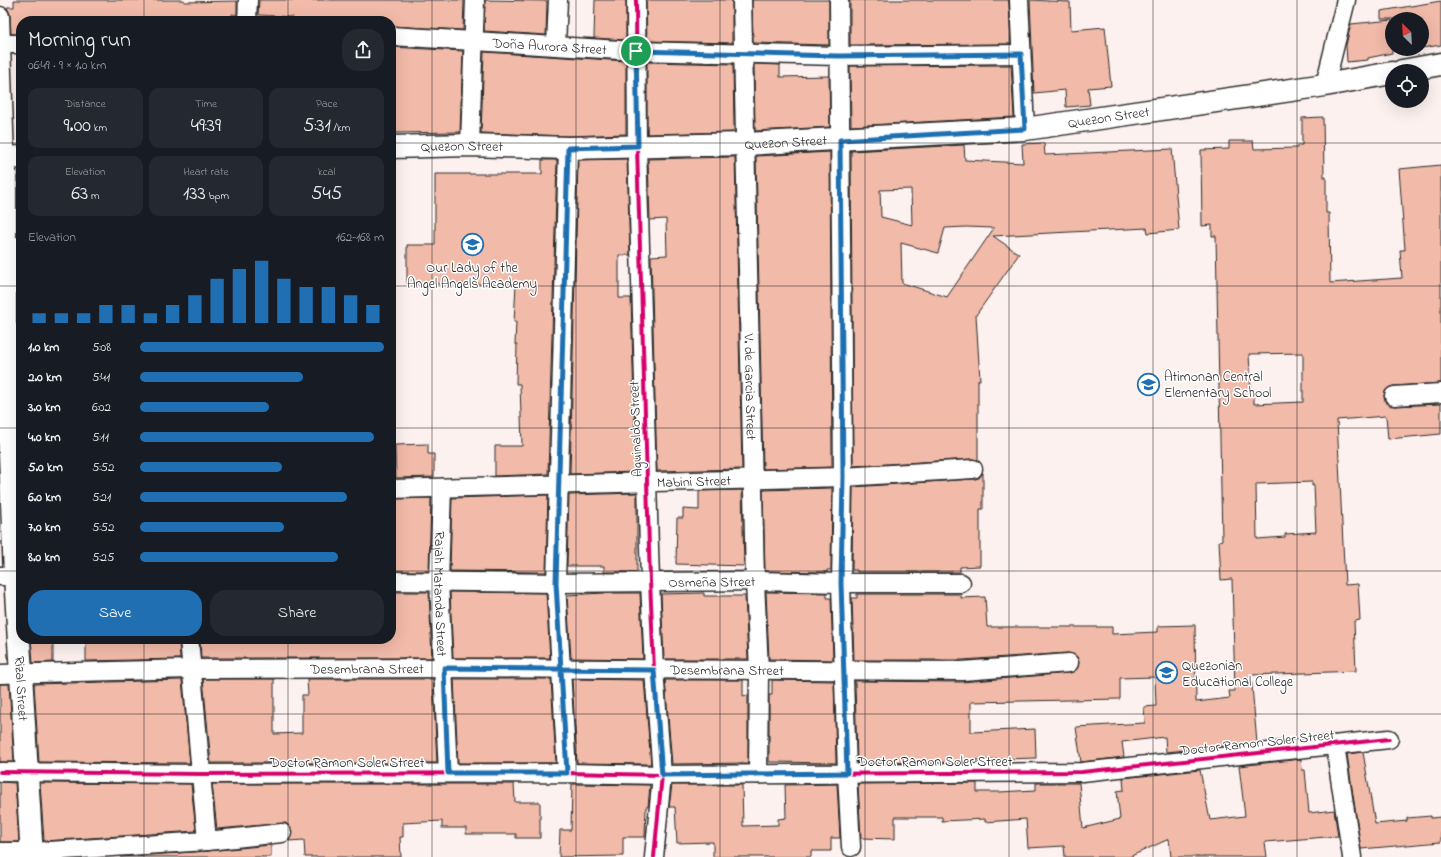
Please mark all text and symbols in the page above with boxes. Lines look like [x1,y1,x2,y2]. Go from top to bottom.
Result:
north arrow [1385,12,1429,56]
map controls [1385,12,1429,108]
text: Morning run [28,25,131,57]
button: share [342,29,384,71]
street label: Doña Aurora Street [491,33,608,61]
pin [619,34,653,68]
icon: arrive [625,40,647,62]
text: 06:49 · 9 × 1.0 km [28,56,106,75]
button: locate [1385,64,1429,108]
text: Distance [65,96,106,112]
text: Time [195,96,217,112]
text: Pace [316,96,337,112]
street label: Quezon Street [1067,102,1151,135]
text: 9.00 [64,112,91,141]
text: 49:39 [191,112,221,141]
text: 5:31 [303,112,331,141]
text: km [91,120,107,136]
text: /km [331,120,350,136]
street label: Quezon Street [744,131,828,156]
street label: Quezon Street [421,136,504,158]
text: Elevation [65,164,106,180]
text: Heart rate [183,164,229,180]
text: kcal [318,164,335,180]
text: 63 [71,180,88,209]
text: 133 [183,180,206,209]
text: 545 [311,180,342,209]
text: m [88,188,100,204]
text: bpm [206,188,229,204]
text: Elevation [28,228,76,247]
text: 162–168 m [336,228,384,247]
school or university icon: Our Lady of the Angel Angels Academy [459,232,485,258]
place label: Our Lady of the Angel Angels Academy [407,258,537,296]
street label: V. de Garcia Street [737,332,761,441]
text: 1.0 km [28,338,59,357]
text: 5:08 [92,338,111,357]
place label: Atimonan Central Elementary School [1164,367,1271,405]
text: 2.0 km [28,368,62,387]
text: 5:41 [92,368,110,387]
school or university icon: Atimonan Central Elementary School [1136,371,1162,397]
street label: Aguinaldo Street [624,380,650,477]
text: 3.0 km [28,398,61,417]
text: 6:02 [92,398,111,417]
text: 4.0 km [28,428,61,447]
text: 5:11 [92,428,109,447]
text: 5.0 km [28,458,63,477]
text: 5:52 [92,458,114,477]
street label: Mabini Street [657,471,732,494]
text: 6.0 km [28,488,61,507]
text: 5:21 [92,488,111,507]
text: 7.0 km [28,518,61,537]
text: 5:52 [92,518,114,537]
street label: Rajah Matanda Street [427,531,452,657]
text: 8.0 km [28,548,60,567]
text: 5:25 [92,548,114,567]
street label: Osmeña Street [668,572,756,594]
button: Save [28,590,202,636]
button: Share [210,590,384,636]
street label: Rizal Street [8,656,33,722]
place label: Quezonian Educational College [1182,656,1294,694]
street label: Desembrana Street [309,659,424,681]
street label: Desembrana Street [669,660,784,682]
school or university icon: Quezonian Educational College [1154,660,1180,686]
street label: Doctor Ramon Soler Street [1178,725,1336,762]
street label: Doctor Ramon Soler Street [856,752,1013,773]
street label: Doctor Ramon Soler Street [268,753,425,774]

